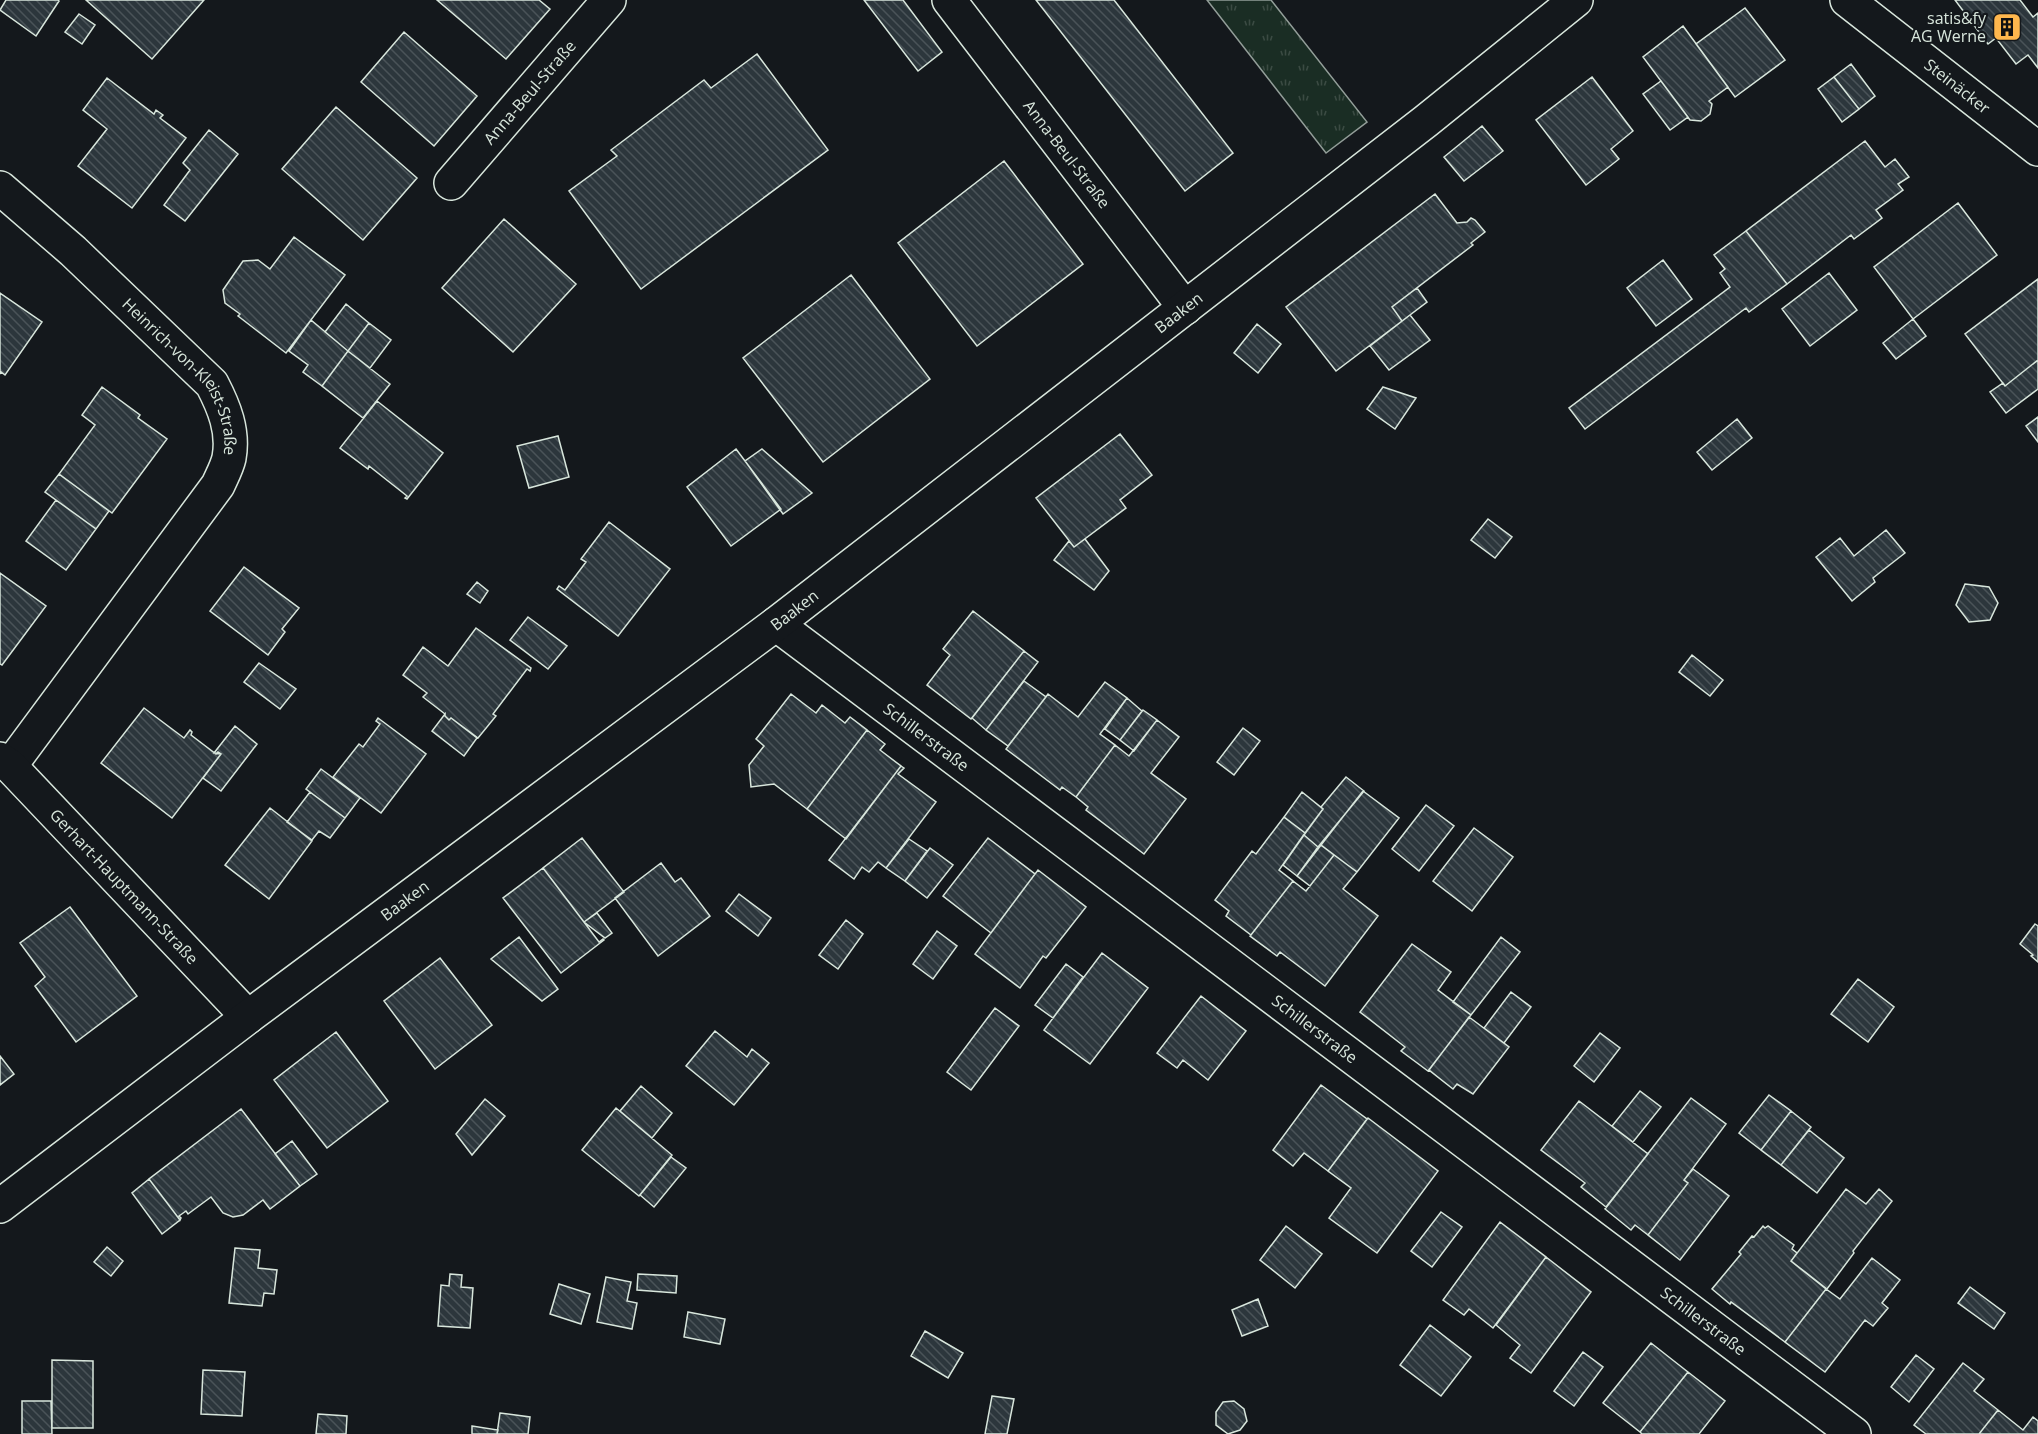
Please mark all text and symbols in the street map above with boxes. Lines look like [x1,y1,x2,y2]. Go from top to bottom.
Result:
place label: satis&fy AG Werne [1911,7,1987,47]
building icon: satis&fy AG Werne [1991,11,2023,43]
street label: Anna-Beul-Straße [478,35,581,149]
street label: Steinäcker [1920,54,1995,119]
street label: Anna-Beul-Straße [1018,95,1116,213]
street label: Baaken [1150,287,1207,338]
street label: Heinrich-von-Kleist-Straße [118,293,241,456]
street label: Baaken [766,584,823,636]
street label: Schillerstraße [879,698,974,776]
street label: Gerhart-Hauptmann-Straße [45,804,203,969]
street label: Baaken [376,875,433,926]
street label: Schillerstraße [1268,990,1362,1068]
street label: Schillerstraße [1656,1281,1751,1360]

